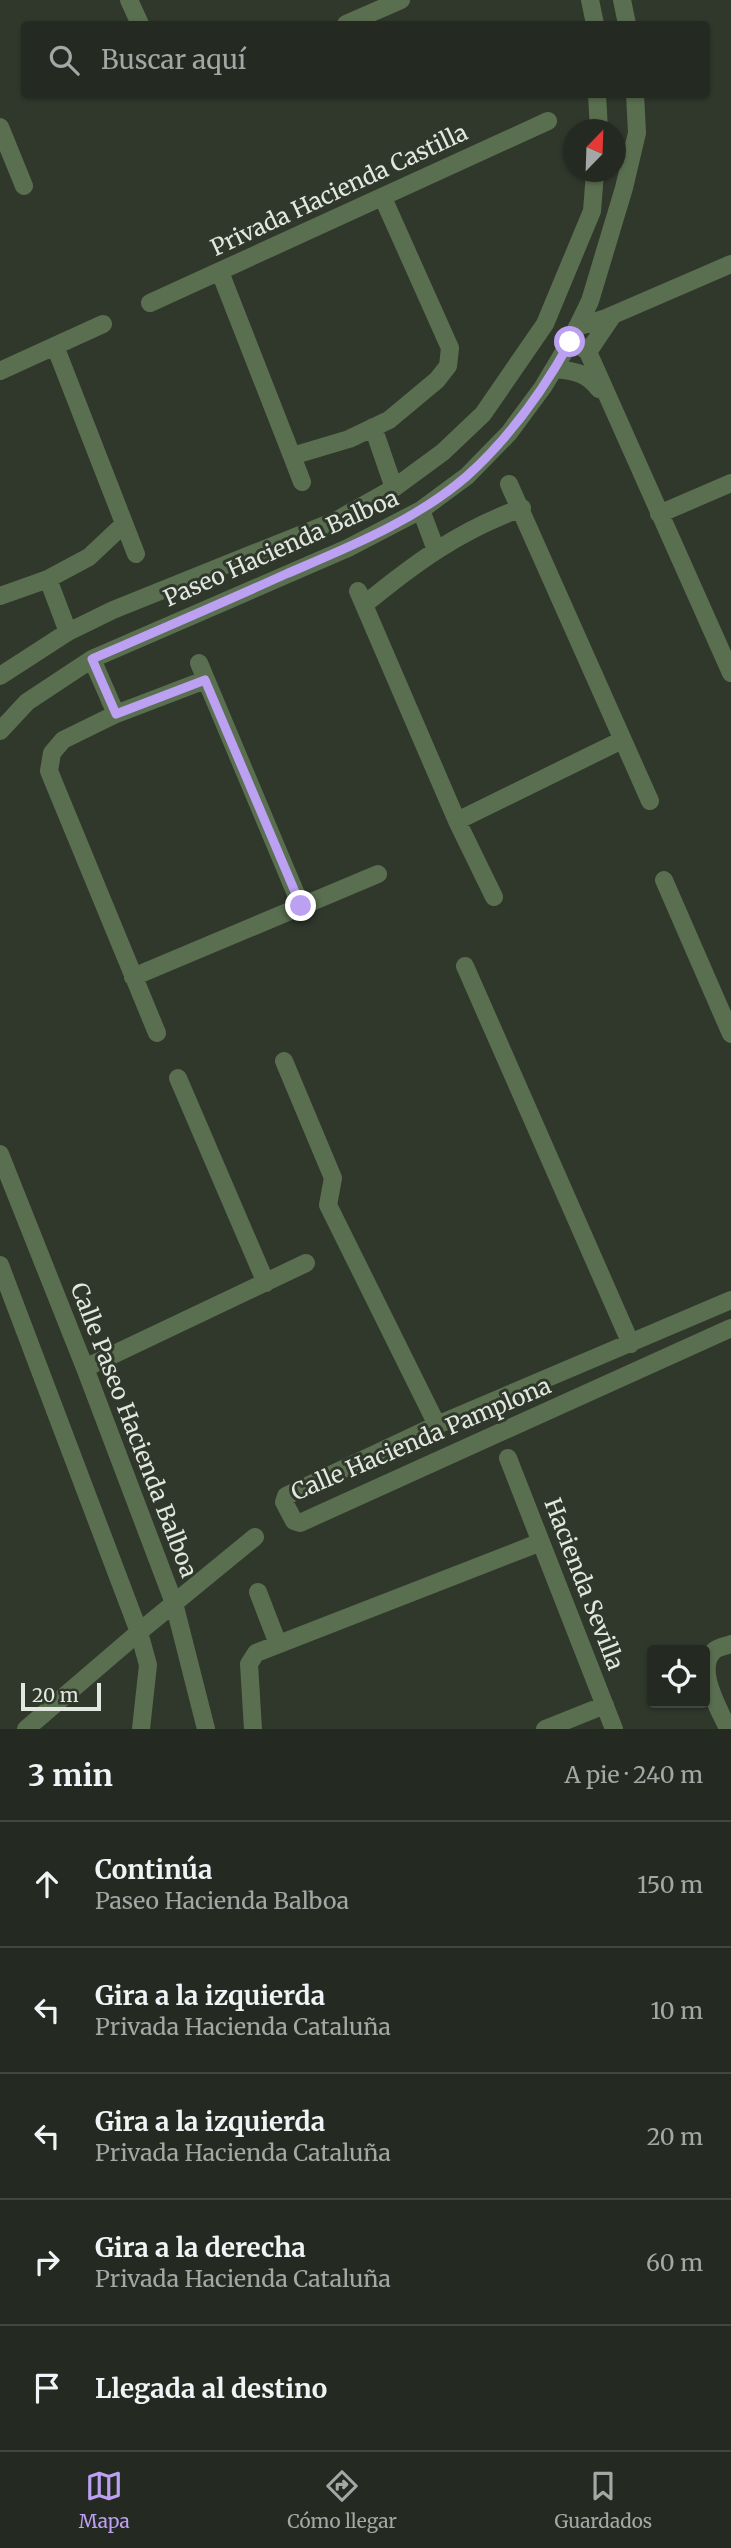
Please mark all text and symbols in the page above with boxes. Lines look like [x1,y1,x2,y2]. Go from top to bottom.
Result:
search box [21,21,710,98]
icon: search [45,41,83,79]
text: Buscar aquí [101,43,246,76]
street label: Privada Hacienda Castilla [206,117,472,262]
north arrow [563,119,626,182]
route start [554,326,585,357]
street label: Paseo Hacienda Balboa [159,483,403,612]
route end [285,890,316,921]
street label: Calle Paseo Hacienda Balboa [65,1278,204,1581]
street label: Calle Hacienda Pamplona [287,1371,555,1506]
street label: Hacienda Sevilla [538,1494,631,1674]
map controls [647,1645,710,1708]
button: locate [647,1645,710,1708]
scale bar [21,1680,102,1712]
text: 20 m [32,1683,79,1707]
text: 3 min [28,1756,113,1794]
text: A pie · 240 m [564,1760,703,1789]
text: Continúa [95,1853,213,1886]
icon: ahead [28,1865,66,1903]
text: 150 m [637,1870,703,1899]
text: Paseo Hacienda Balboa [95,1886,349,1915]
text: Gira a la izquierda [95,1979,325,2012]
icon: left [28,1991,66,2029]
text: 10 m [650,1996,703,2025]
text: Privada Hacienda Cataluña [95,2012,391,2041]
text: Gira a la izquierda [95,2105,325,2138]
icon: left [28,2117,66,2155]
text: 20 m [647,2122,703,2151]
text: Privada Hacienda Cataluña [95,2138,391,2167]
text: Gira a la derecha [95,2231,306,2264]
icon: right [28,2243,66,2281]
text: 60 m [646,2248,703,2277]
text: Privada Hacienda Cataluña [95,2264,391,2293]
icon: arrive [28,2369,66,2407]
text: Llegada al destino [95,2372,327,2405]
tab: Mapa [79,2467,130,2533]
tab: Cómo llegar [287,2467,397,2533]
tab: Guardados [555,2467,652,2533]

